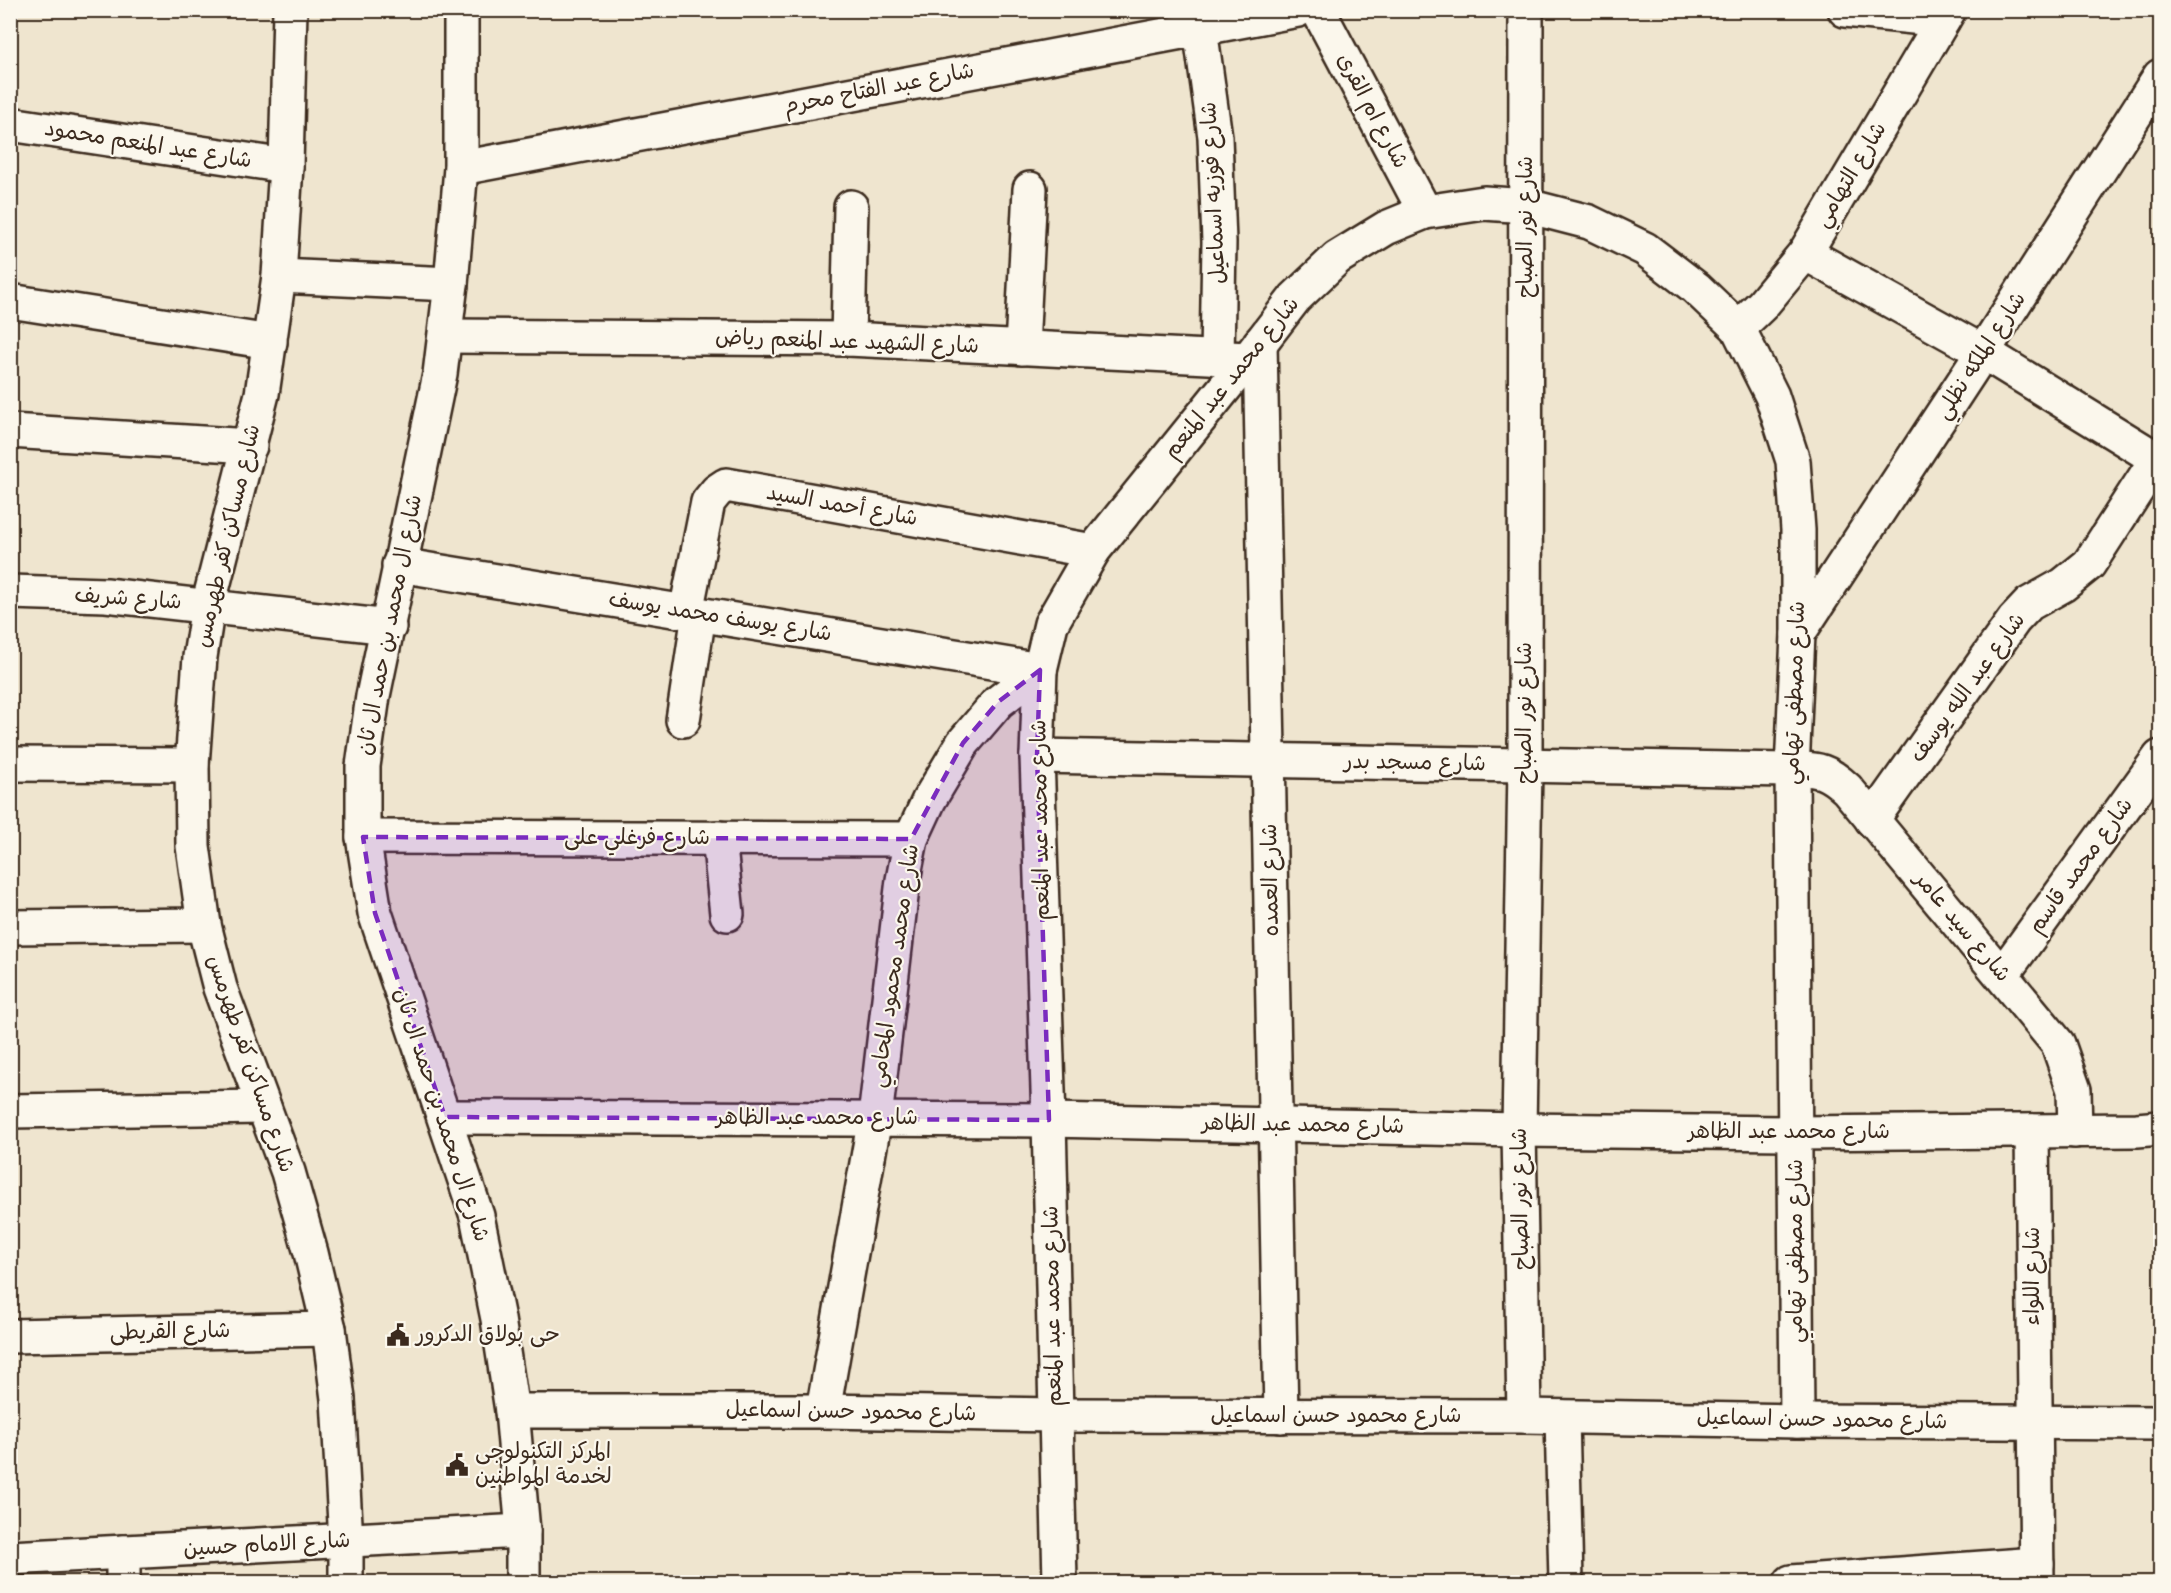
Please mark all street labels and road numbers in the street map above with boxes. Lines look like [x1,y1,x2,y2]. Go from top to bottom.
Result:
street label: شارع ام القرى [1329,48,1414,174]
street label: شارع عبد الفتاح محرم [781,57,977,123]
street label: شارع فوزيه اسماعيل [1195,101,1233,285]
street label: شارع عبد المنعم محمود [42,115,254,176]
street label: شارع التهامي [1808,117,1897,235]
street label: شارع نور الصباح [1512,156,1540,298]
street label: شارع الملكه نظلي [1929,287,2036,427]
street label: شارع محمد عبد المنعم [1158,291,1307,465]
street label: شارع الشهيد عبد المنعم رياض [715,323,979,362]
street label: شارع مساكن كفر طهرمس [189,422,267,650]
street label: شارع أحمد السيد [764,478,920,533]
street label: شارع ال محمد بن حمد ال ثان [351,492,429,758]
street label: شارع شريف [73,581,183,617]
street label: شارع يوسف محمد يوسف [606,586,834,648]
street label: شارع مصطفى تهامي [1778,601,1816,786]
street label: شارع عبد الله يوسف [1904,607,2032,769]
street label: شارع نور الصباح [1511,642,1539,784]
street label: شارع محمد عبد المنعم [1025,719,1058,921]
street label: شارع مسجد بدر [1342,748,1486,778]
street label: شارع محمد قاسم [2022,792,2141,940]
street label: شارع العمده [1256,823,1286,937]
street label: شارع فرغلي على [564,824,710,856]
street label: شارع محمد محمود المحامي [864,842,930,1090]
street label: شارع سيد عامر [1906,864,2017,988]
street label: شارع مساكن كفر طهرمس [200,952,300,1176]
street label: شارع ال محمد بن حمد ال ثان [387,985,495,1245]
street label: شارع محمد عبد الظاهر [714,1104,918,1132]
street label: شارع محمد عبد الظاهر [1200,1109,1404,1141]
street label: شارع محمد عبد الظاهر [1686,1118,1890,1146]
street label: شارع نور الصباح [1506,1128,1536,1270]
street label: شارع مصطفى تهامي [1782,1159,1814,1343]
street label: شارع محمد عبد المنعم [1037,1205,1070,1407]
street label: شارع اللواء [2019,1227,2047,1325]
street label: شارع القريطى [109,1317,231,1347]
street label: شارع محمود حسن اسماعيل [725,1396,977,1428]
street label: شارع محمود حسن اسماعيل [1211,1402,1461,1430]
street label: شارع محمود حسن اسماعيل [1696,1404,1948,1436]
street label: شارع الامام حسين [183,1527,351,1564]

